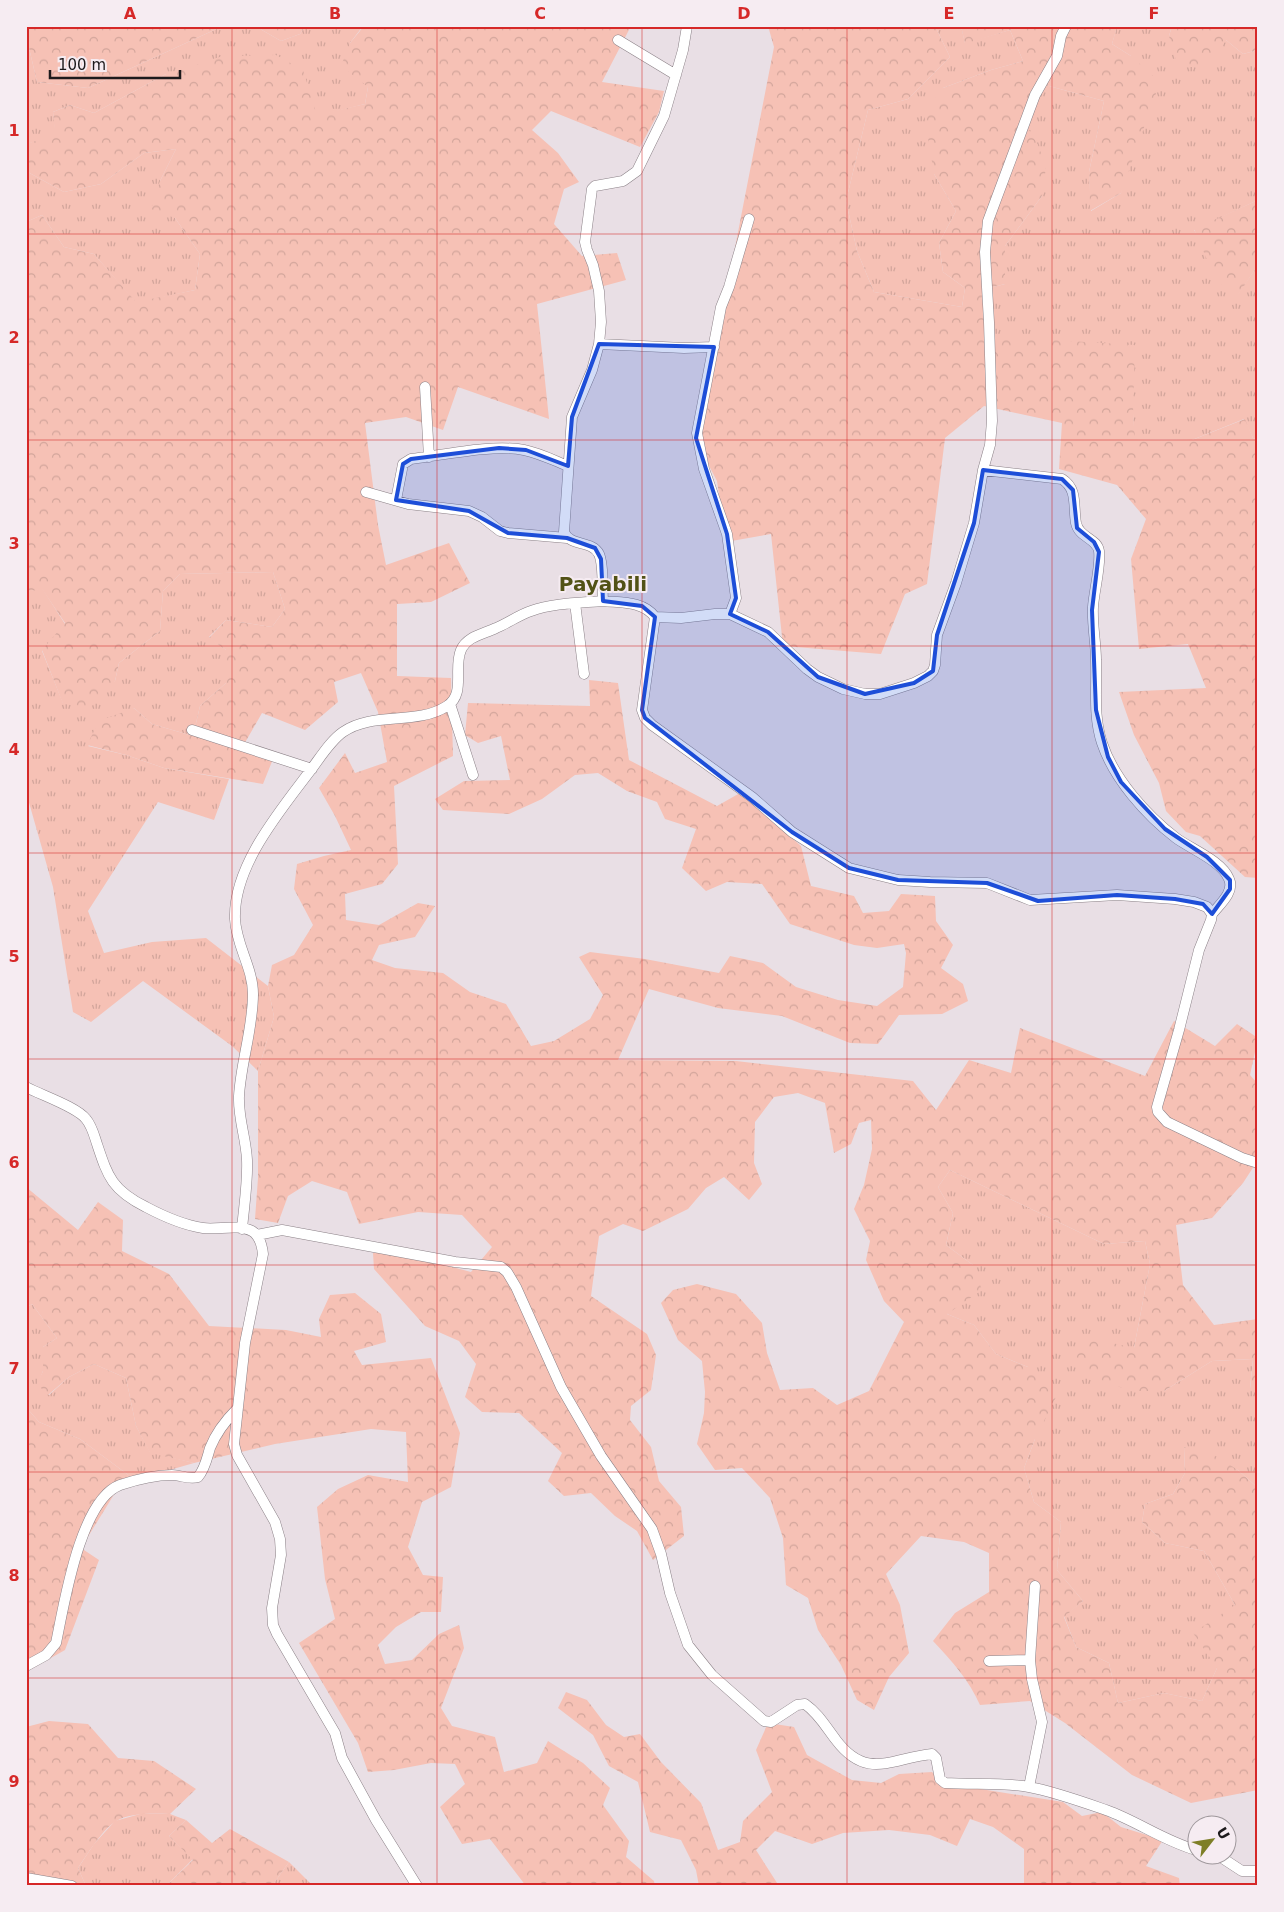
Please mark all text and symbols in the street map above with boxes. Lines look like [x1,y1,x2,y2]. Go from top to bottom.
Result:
text: A [124,4,137,23]
text: B [329,4,341,23]
text: C [534,4,546,23]
text: D [737,4,751,23]
text: E [944,4,954,23]
text: F [1149,4,1159,23]
scale bar [50,48,180,80]
text: 100 m [58,56,106,74]
text: 1 [8,121,20,140]
text: 2 [8,328,20,347]
text: 3 [8,534,20,553]
district label: Payabili [559,572,647,596]
text: 4 [8,740,20,759]
text: 5 [8,947,20,966]
text: 6 [8,1153,20,1172]
text: 7 [8,1359,20,1378]
text: 8 [8,1566,20,1585]
text: 9 [8,1772,20,1791]
north arrow [1186,1814,1236,1864]
text: U [1213,1824,1233,1842]

